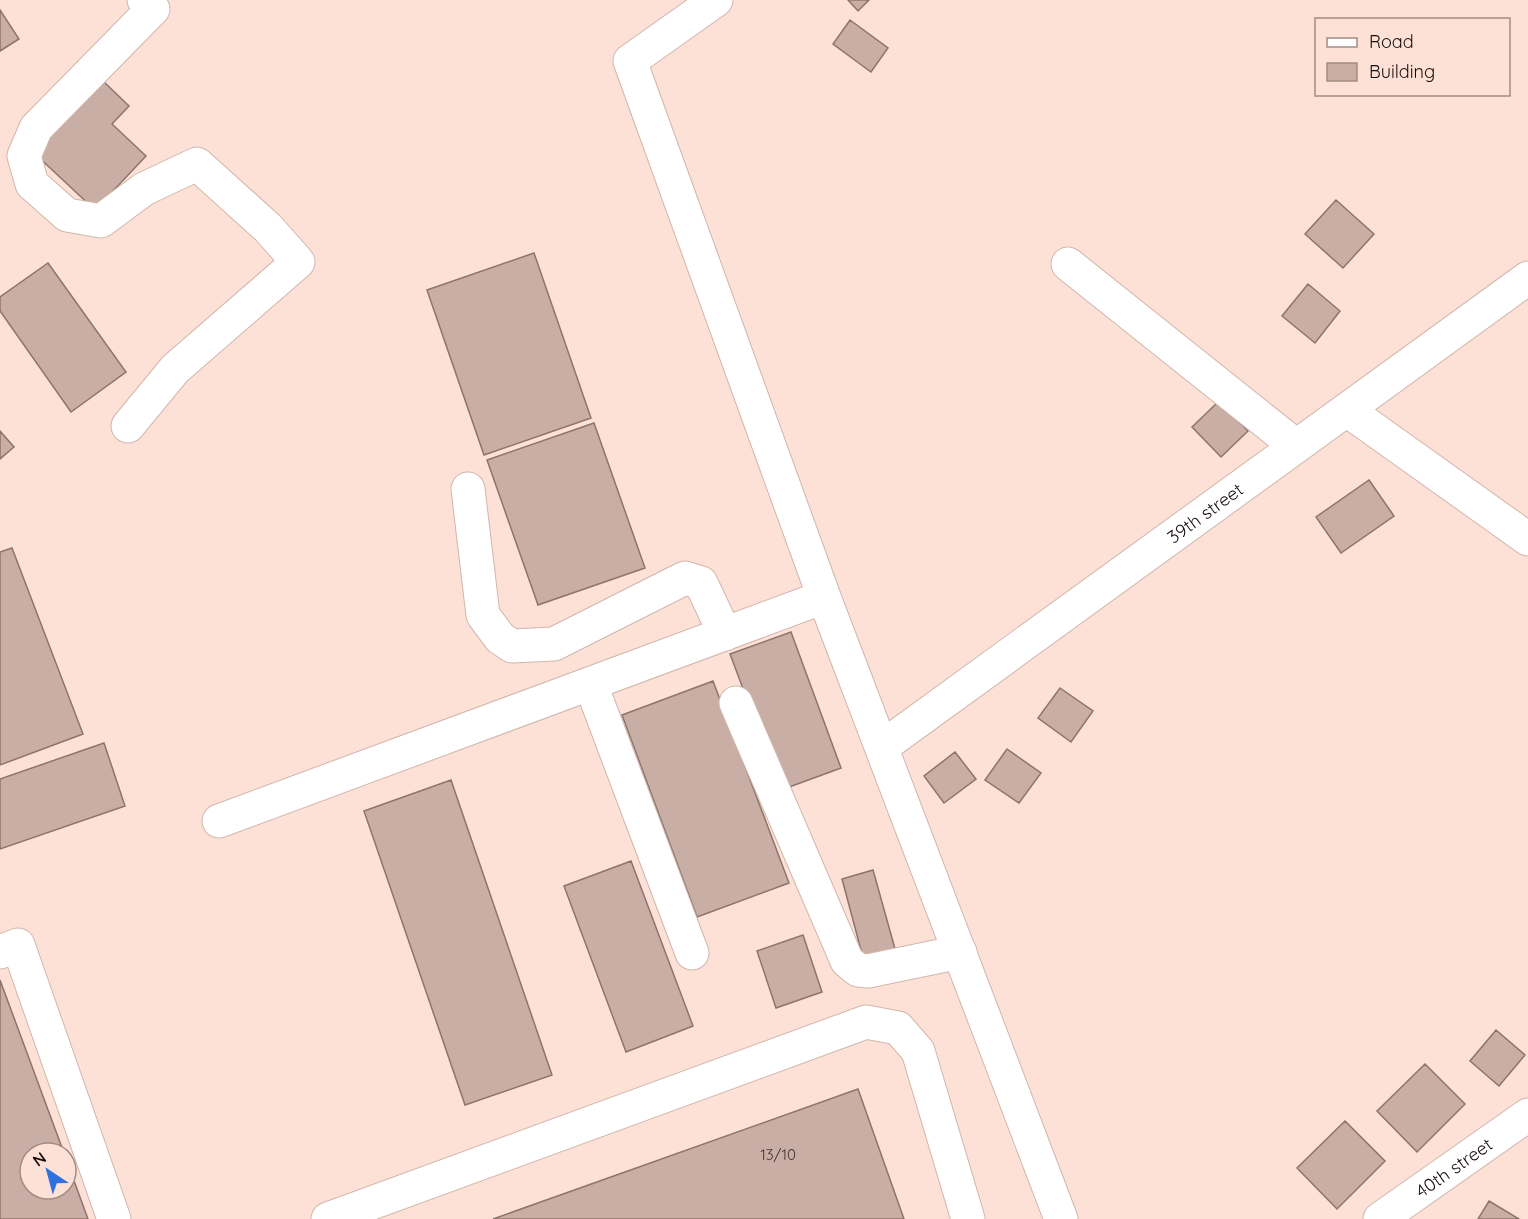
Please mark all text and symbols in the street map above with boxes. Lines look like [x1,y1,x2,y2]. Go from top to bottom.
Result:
legend [1315,18,1510,96]
text: Road [1369,30,1414,53]
text: Building [1369,60,1435,83]
street label: 39th street [1162,477,1247,548]
street label: 40th street [1411,1132,1497,1202]
north arrow [18,1141,78,1201]
house number: 13/10 [760,1145,796,1164]
text: N [29,1147,50,1170]

